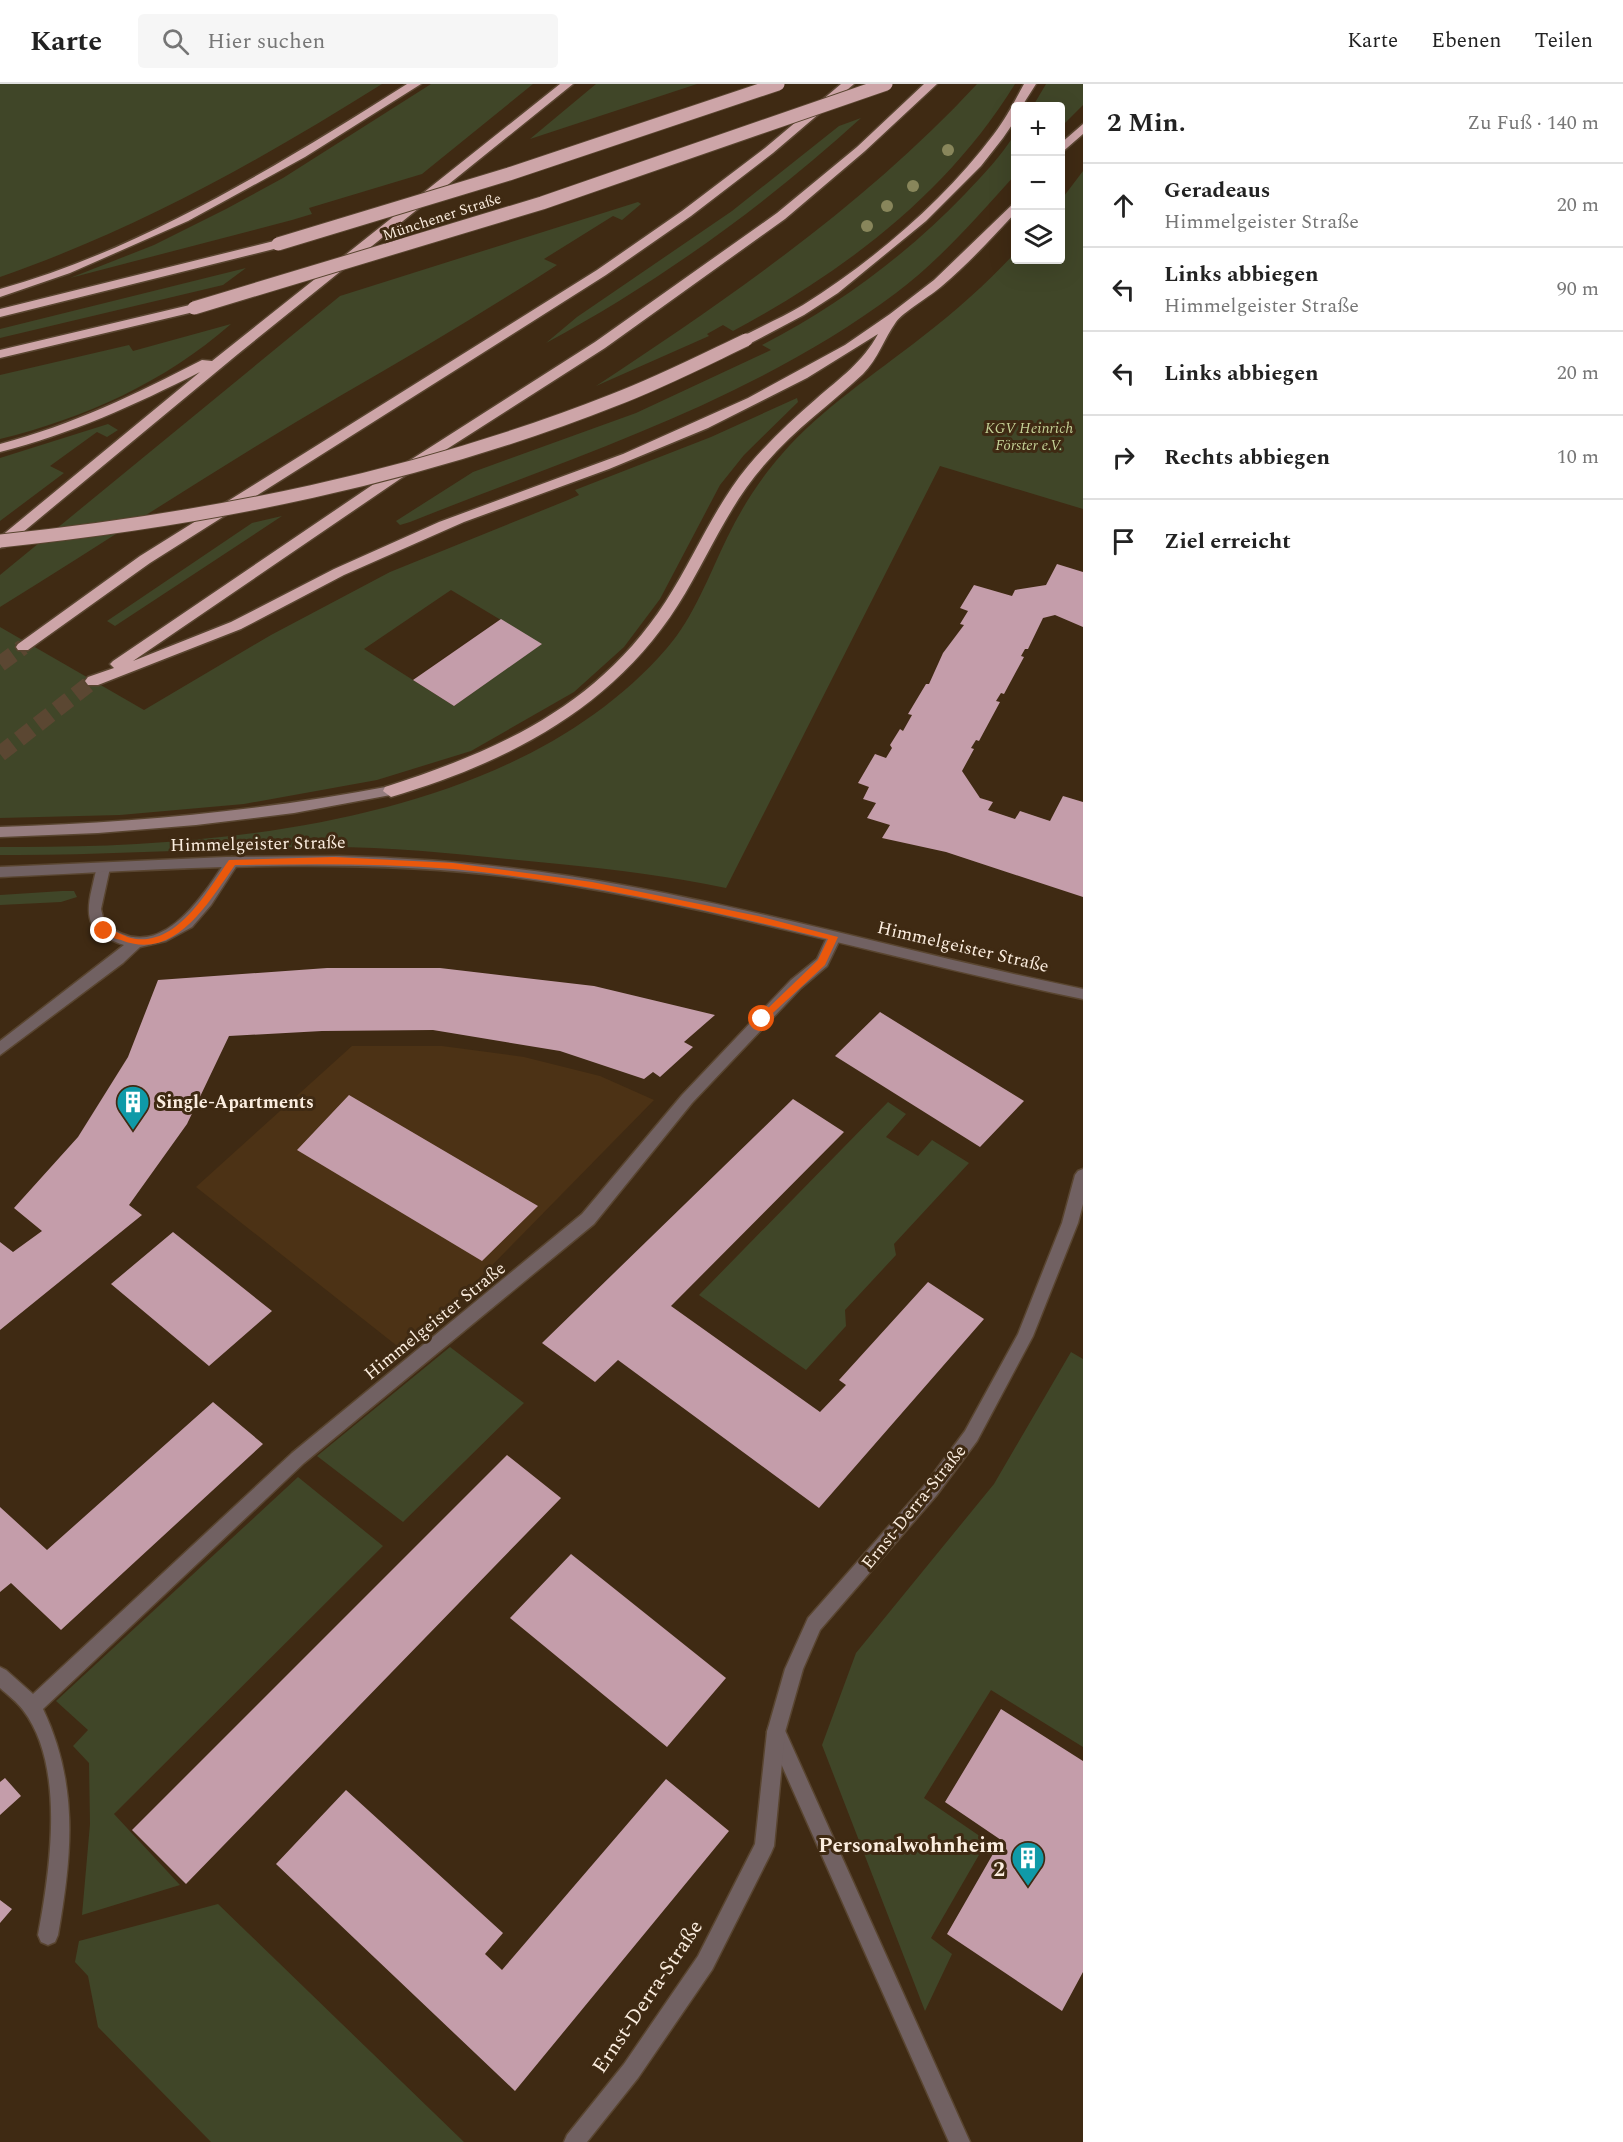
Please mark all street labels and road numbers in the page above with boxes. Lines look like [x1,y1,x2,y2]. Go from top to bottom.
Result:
street label: Münchener Straße [380,187,504,247]
street label: Himmelgeister Straße [170,829,346,859]
street label: Himmelgeister Straße [874,914,1052,980]
street label: Himmelgeister Straße [358,1255,512,1387]
street label: Ernst-Derra-Straße [855,1439,973,1575]
street label: Ernst-Derra-Straße [584,1914,712,2080]

